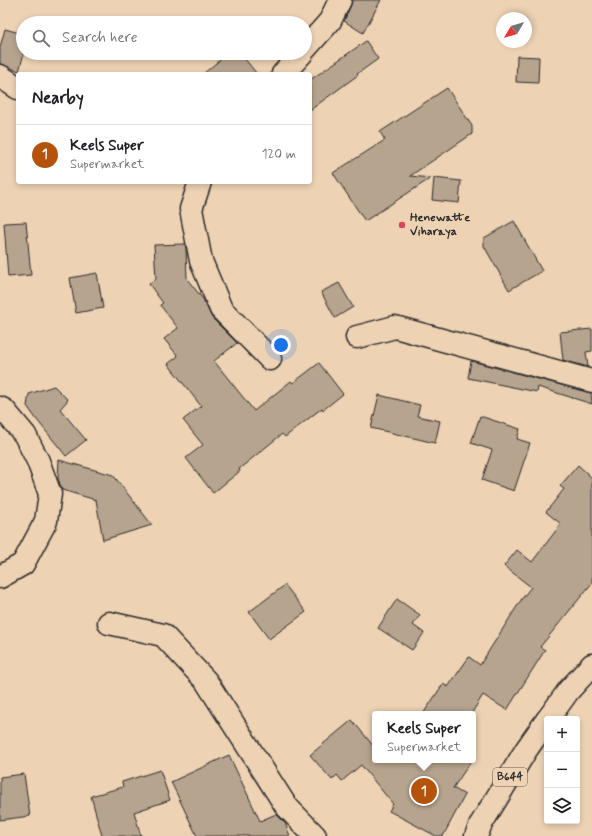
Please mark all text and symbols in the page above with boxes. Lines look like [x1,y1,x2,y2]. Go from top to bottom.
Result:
north arrow [496,12,532,48]
search box [16,16,312,60]
icon: search [30,27,52,49]
text: Search here [62,28,138,48]
text: Nearby [32,87,84,109]
text: Keels Super [70,136,144,156]
text: 1 [42,146,48,163]
text: 120 m [262,146,296,163]
text: Supermarket [70,156,144,173]
place label: Henewatte Viharaya [410,210,470,240]
marker: Henewatte Viharaya [397,220,407,230]
your location [271,335,291,355]
popup [372,711,476,763]
map controls [544,716,580,824]
button: + [544,716,580,752]
text: Keels Super [387,719,461,739]
text: Supermarket [387,739,461,756]
button: − [544,752,580,788]
road number: B644 [493,768,527,786]
pin: 1 [411,776,437,806]
button: layers [544,788,580,824]

